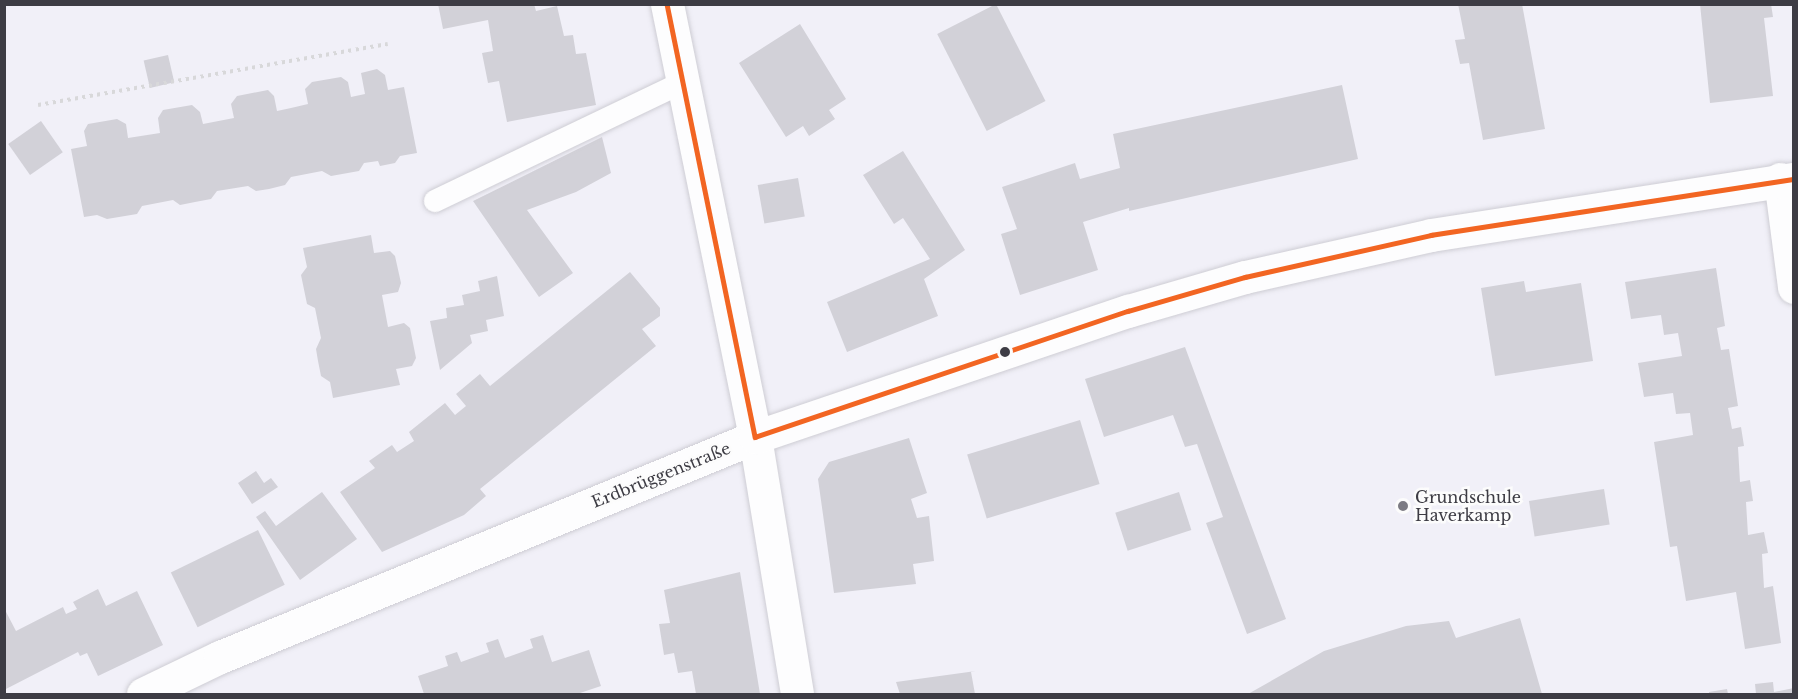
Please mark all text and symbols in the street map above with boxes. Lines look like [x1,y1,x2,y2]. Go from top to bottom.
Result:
unlabelled marker [999,346,1011,358]
street label: Erdbrüggenstraße [589,438,733,512]
place label: Grundschule Haverkamp [1415,487,1521,525]
marker: Grundschule Haverkamp [1396,499,1410,513]

